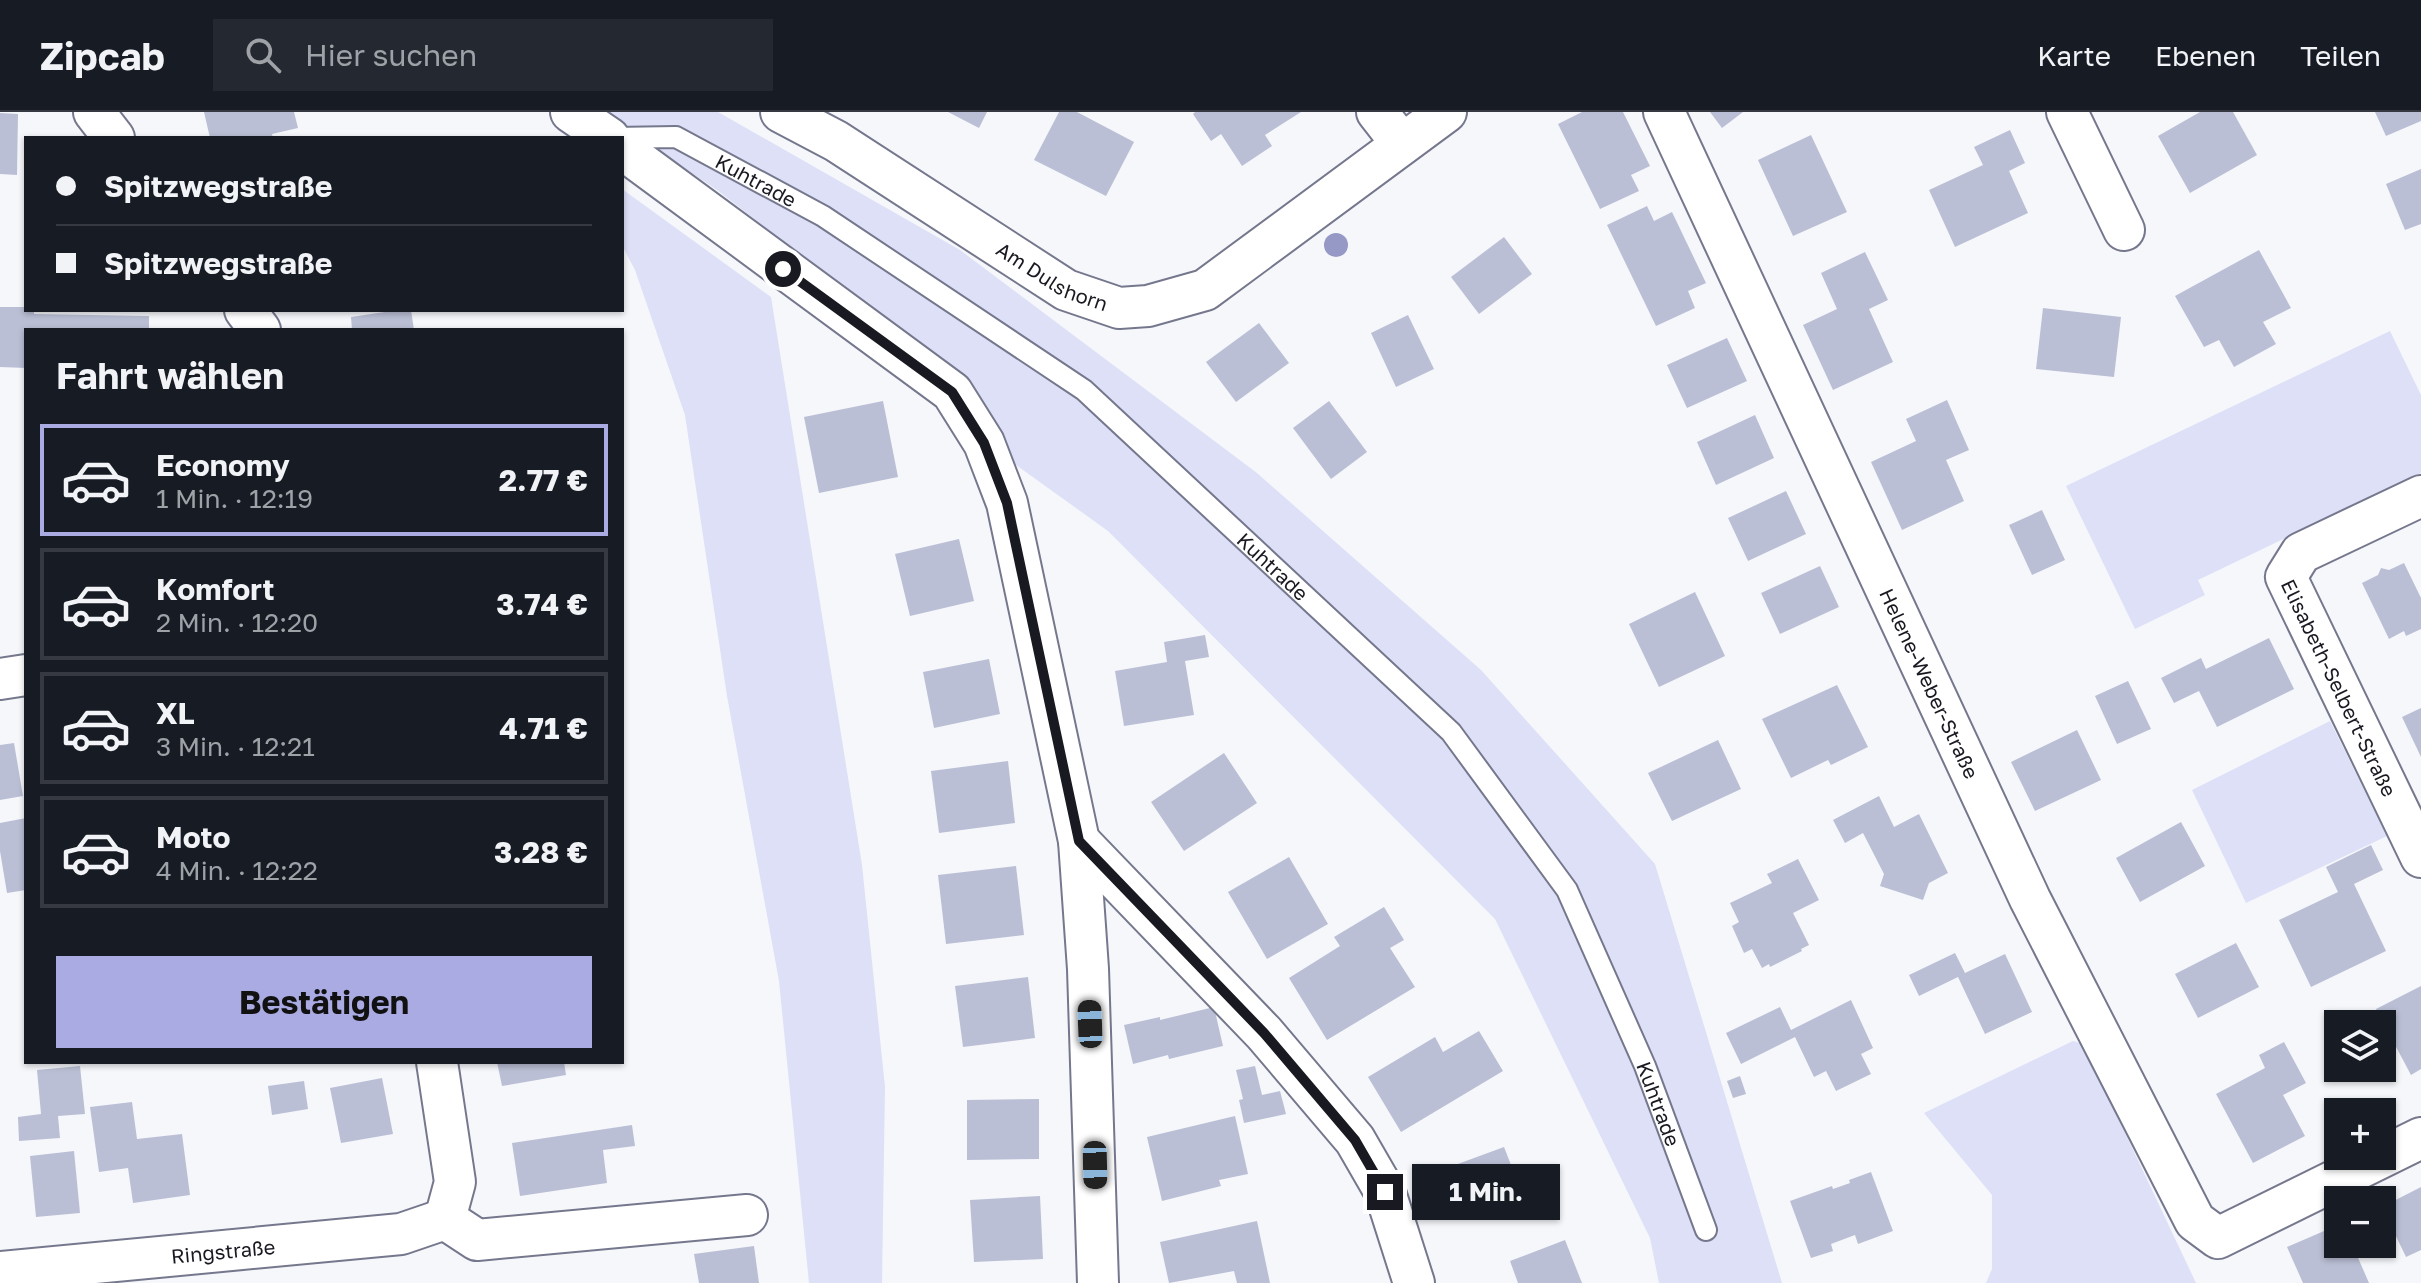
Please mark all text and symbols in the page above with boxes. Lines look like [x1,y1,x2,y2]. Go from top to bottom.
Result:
search box [213,19,773,91]
text: Zipcab [40,33,165,78]
icon: search [241,33,285,77]
text: Hier suchen [305,37,477,73]
text: Karte [2037,39,2111,72]
text: Ebenen [2155,39,2256,72]
text: Teilen [2300,39,2381,72]
street label: Kuhtrade [712,149,801,212]
text: Spitzwegstraße [104,168,332,204]
street label: Am Dulshorn [992,236,1111,315]
text: Spitzwegstraße [104,245,332,281]
route start [765,251,801,287]
text: Fahrt wählen [56,354,284,397]
icon: car [60,444,132,516]
text: Economy [156,447,290,483]
text: 2.77 € [499,462,588,498]
text: 1 Min. · 12:19 [156,483,313,514]
street label: Kuhtrade [1233,527,1314,605]
icon: car [60,568,132,640]
text: Komfort [156,571,275,607]
street label: Elisabeth-Selbert-Straße [2277,575,2402,800]
street label: Helene-Weber-Straße [1875,584,1984,782]
text: 3.74 € [496,586,588,622]
text: 2 Min. · 12:20 [156,607,318,638]
icon: car [60,692,132,764]
text: XL [156,695,195,731]
text: 4.71 € [499,710,588,746]
text: 3 Min. · 12:21 [156,731,315,762]
icon: car [60,816,132,888]
text: Moto [156,819,231,855]
text: 3.28 € [494,834,588,870]
text: 4 Min. · 12:22 [156,855,318,886]
button: Bestätigen [56,956,592,1048]
car [1077,1000,1103,1048]
map controls [2324,1010,2396,1258]
button: layers [2324,1010,2396,1082]
street label: Kuhtrade [1632,1058,1686,1149]
button: + [2324,1098,2396,1170]
car [1083,1141,1107,1189]
callout: 1 Min. [1413,1164,1561,1220]
route end [1367,1174,1403,1210]
text: 1 Min. [1449,1176,1523,1207]
button: − [2324,1186,2396,1258]
street label: Ringstraße [170,1234,276,1268]

